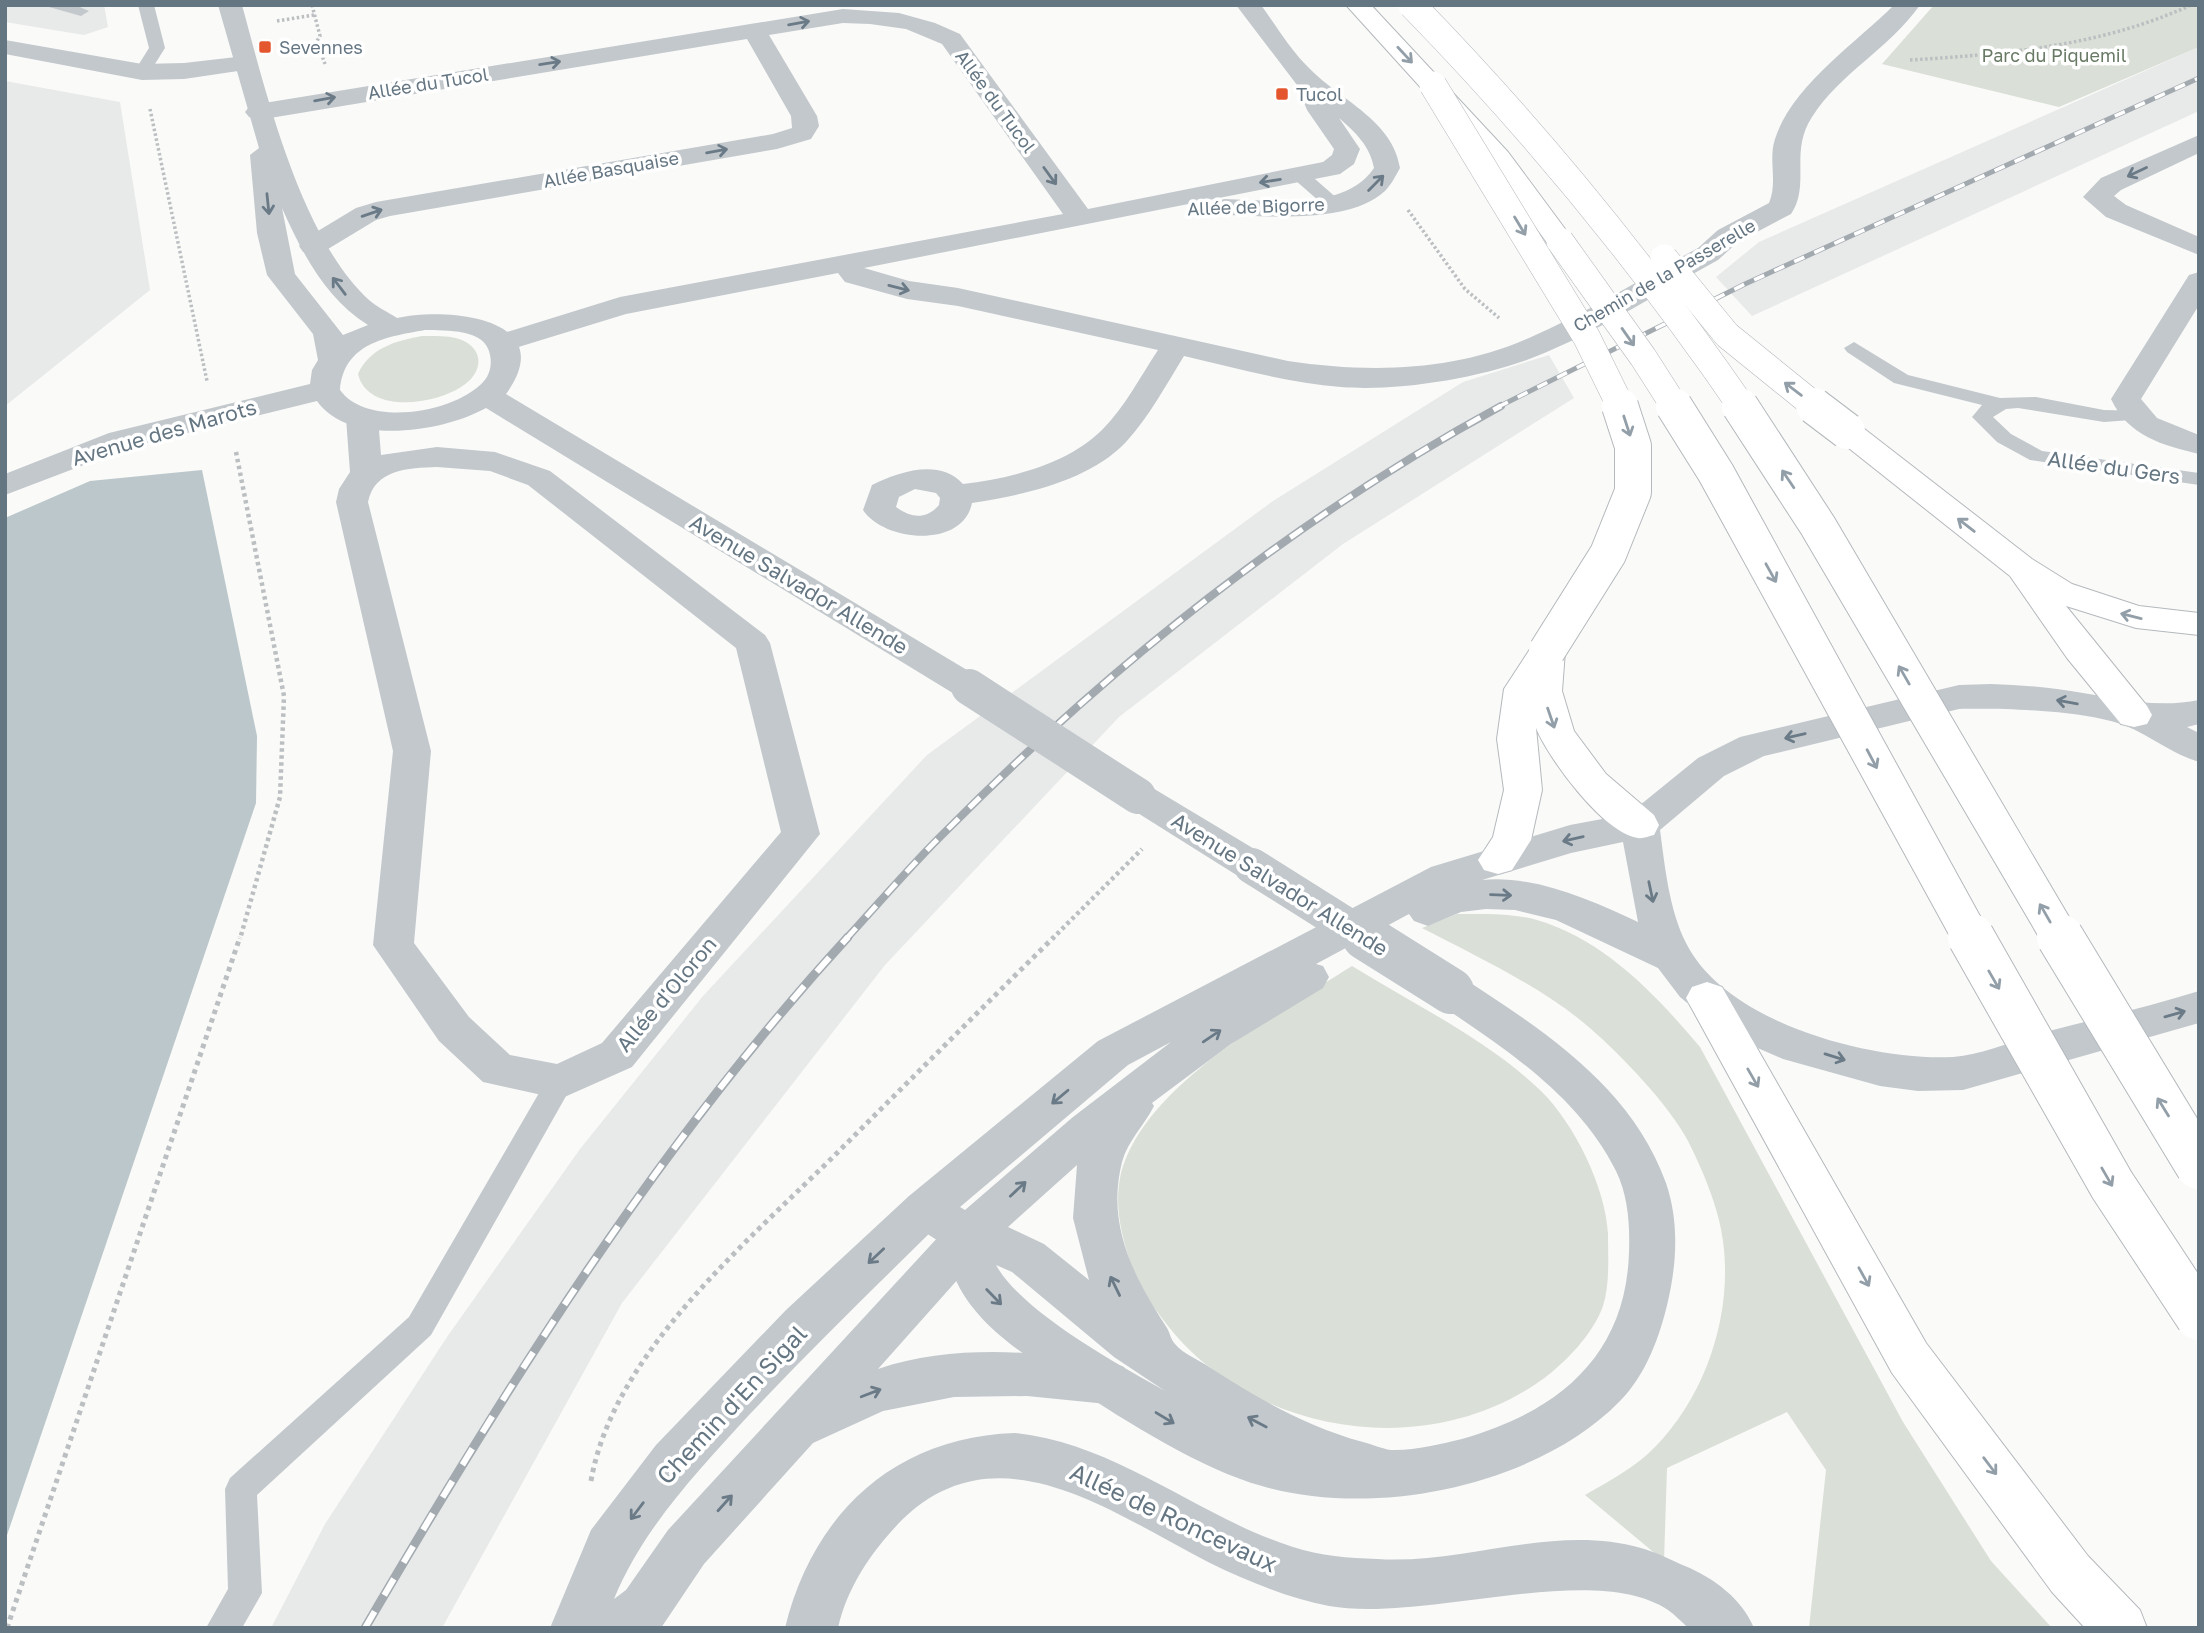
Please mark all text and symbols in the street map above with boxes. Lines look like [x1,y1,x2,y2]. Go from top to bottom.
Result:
one-way arrow [787,16,810,30]
place label: Sevennes [279,36,363,58]
marker: Sevennes [257,39,273,55]
park label: Parc du Piquemil [1982,44,2127,66]
street label: Allée du Tucol [951,45,1041,157]
one-way arrow [1396,46,1413,63]
one-way arrow [538,56,561,69]
street label: Allée du Tucol [366,63,490,103]
place label: Tucol [1296,83,1343,105]
marker: Tucol [1274,86,1290,102]
one-way arrow [313,92,336,105]
one-way arrow [705,144,727,157]
street label: Allée Basquaise [542,146,680,192]
one-way arrow [1043,166,1057,185]
one-way arrow [2127,166,2148,180]
one-way arrow [1367,174,1384,191]
one-way arrow [1259,175,1282,188]
one-way arrow [262,192,275,215]
street label: Allée de Bigorre [1187,193,1325,219]
one-way arrow [361,206,383,218]
street label: Chemin de la Passerelle [1569,214,1759,336]
one-way arrow [1513,216,1527,236]
one-way arrow [331,277,346,295]
one-way arrow [887,282,909,295]
one-way arrow [1621,327,1635,346]
one-way arrow [1784,382,1802,397]
street label: Avenue des Marots [69,393,259,471]
one-way arrow [1622,415,1634,437]
street label: Allée du Gers [2046,445,2182,489]
one-way arrow [1781,470,1796,489]
street label: Avenue Salvador Allende [685,508,913,660]
one-way arrow [1958,517,1976,532]
one-way arrow [1765,562,1778,583]
one-way arrow [2120,609,2143,622]
one-way arrow [1897,665,1911,685]
one-way arrow [2056,695,2079,709]
one-way arrow [1546,707,1559,729]
one-way arrow [1784,730,1807,743]
one-way arrow [1866,748,1879,769]
street label: Avenue Salvador Allende [1167,807,1393,961]
one-way arrow [1562,833,1585,846]
one-way arrow [1645,880,1659,903]
one-way arrow [1489,888,1512,902]
one-way arrow [2037,904,2051,924]
street label: Allée d'Oloron [610,931,722,1057]
one-way arrow [1987,969,2001,989]
one-way arrow [2164,1007,2186,1020]
one-way arrow [1202,1029,1222,1043]
one-way arrow [1824,1052,1846,1065]
one-way arrow [1746,1068,1760,1088]
one-way arrow [1052,1089,1070,1105]
one-way arrow [2156,1098,2170,1118]
one-way arrow [2100,1166,2114,1186]
one-way arrow [1009,1181,1026,1198]
one-way arrow [867,1247,884,1264]
one-way arrow [1857,1266,1871,1286]
one-way arrow [1108,1276,1121,1297]
one-way arrow [985,1288,1002,1305]
street label: Chemin d'En Sigal [650,1319,812,1489]
one-way arrow [860,1386,882,1399]
one-way arrow [1155,1411,1175,1425]
one-way arrow [1247,1415,1267,1429]
street label: Allée de Roncevaux [1066,1456,1282,1578]
one-way arrow [1982,1456,1997,1475]
one-way arrow [717,1494,733,1512]
one-way arrow [629,1501,644,1520]

